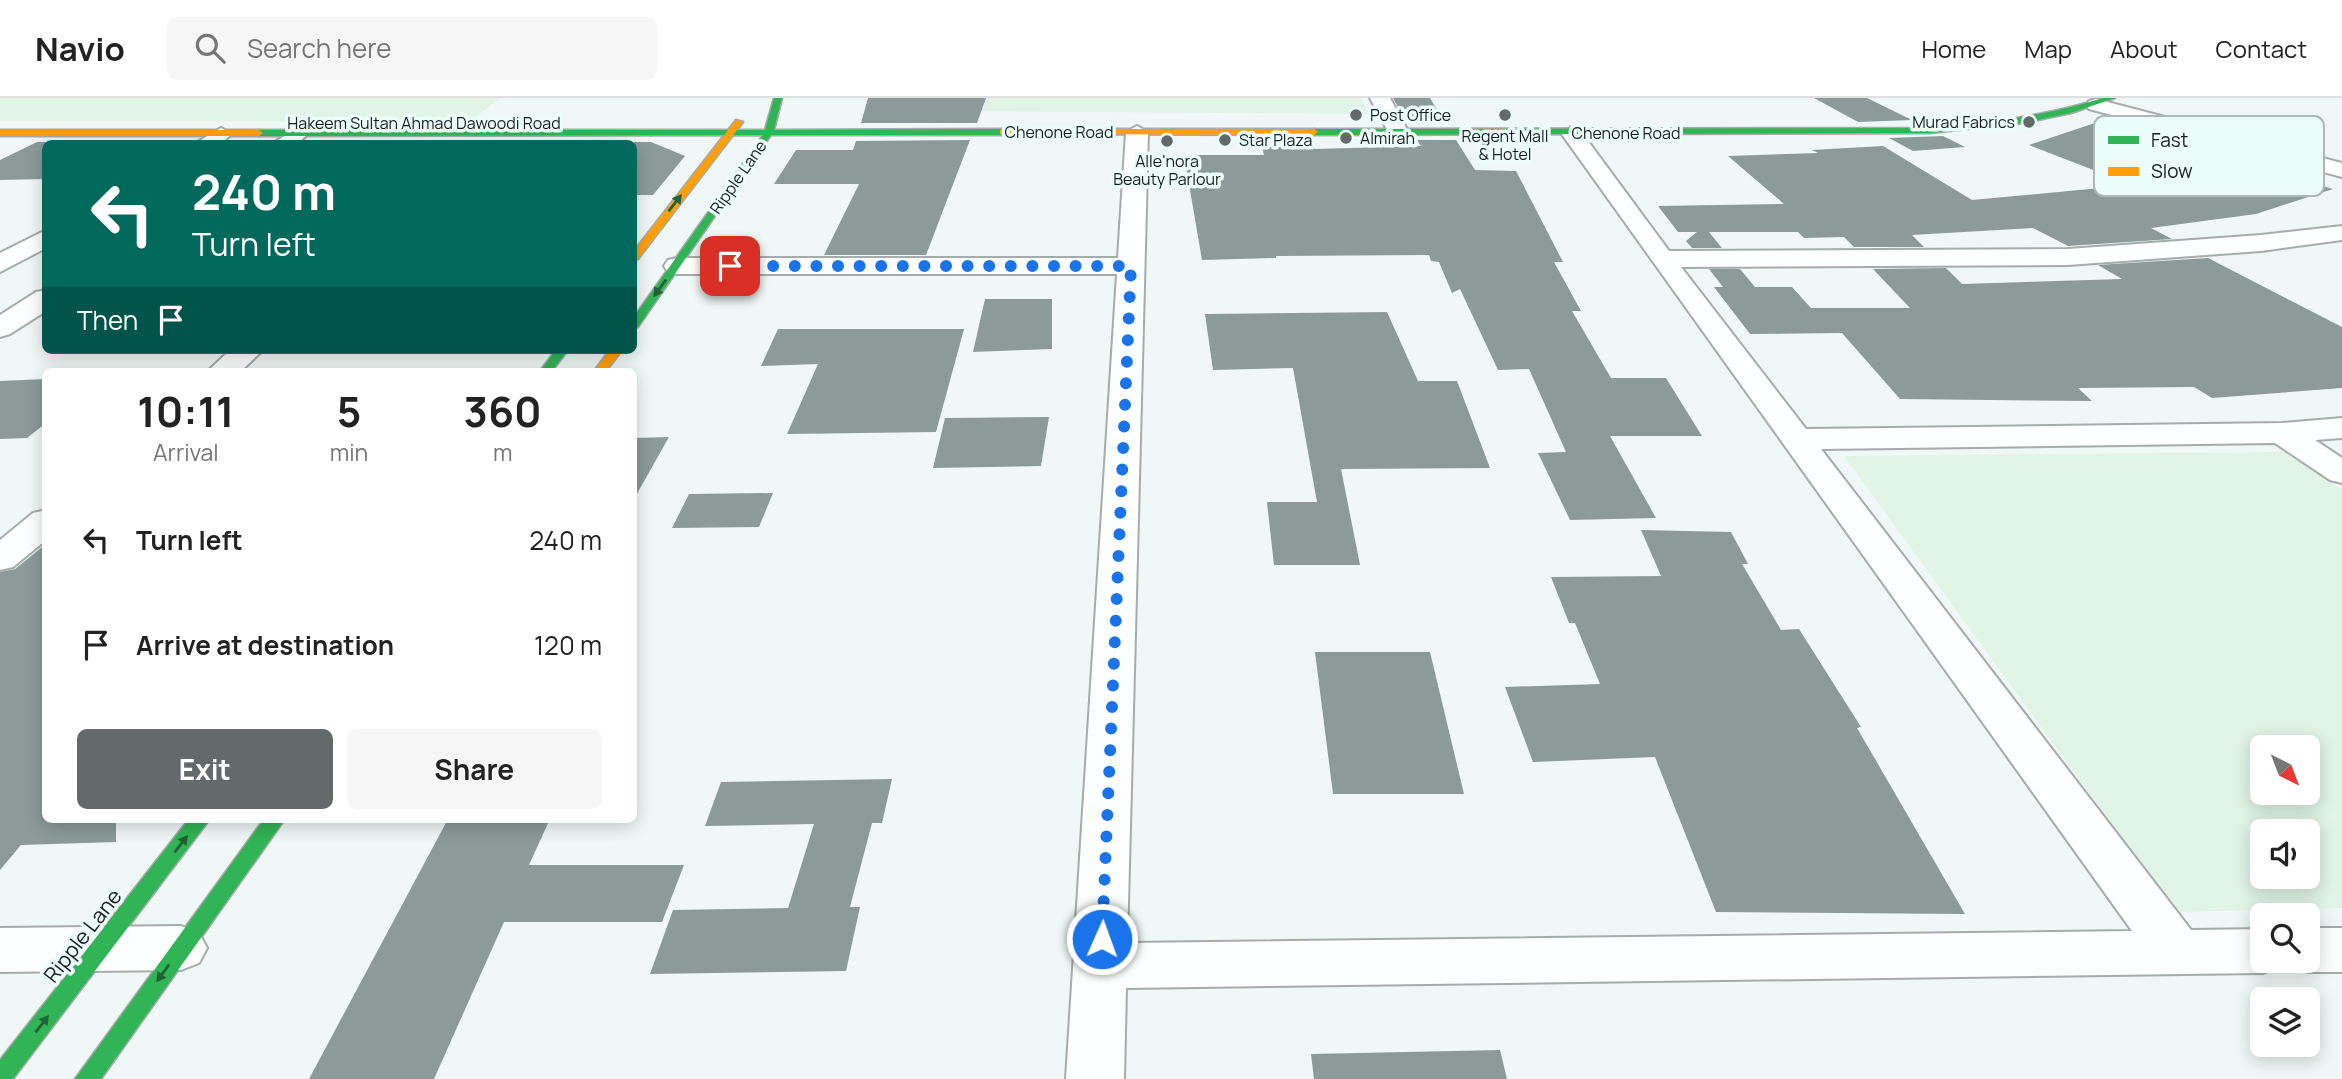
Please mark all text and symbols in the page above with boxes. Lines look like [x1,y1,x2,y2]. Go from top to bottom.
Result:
search box [167,17,657,80]
text: Navio [35,26,125,71]
icon: search [191,29,229,67]
text: Search here [247,30,391,66]
text: Home [1921,32,1986,65]
text: Map [2024,32,2072,65]
text: About [2110,32,2178,65]
text: Contact [2216,32,2307,65]
place label: Post Office [1370,104,1451,126]
marker: Post Office [1348,107,1364,123]
marker: Regent Mall & Hotel [1497,107,1513,123]
place label: Murad Fabrics [1912,111,2015,133]
street label: Hakeem Sultan Ahmad Dawoodi Road [287,112,561,134]
marker: Murad Fabrics [2021,114,2037,130]
legend [2094,116,2324,196]
street label: Chenone Road [1005,121,1113,143]
street label: Chenone Road [1572,122,1680,144]
place label: Regent Mall & Hotel [1462,125,1548,165]
place label: Almirah [1360,127,1415,149]
text: Fast [2151,127,2188,153]
place label: Star Plaza [1239,129,1312,151]
marker: Almirah [1338,130,1354,146]
marker: Star Plaza [1217,132,1233,148]
marker: Alle'nora Beauty Parlour [1159,133,1175,149]
street label: Ripple Lane [705,136,771,218]
place label: Alle'nora Beauty Parlour [1113,150,1221,190]
text: 240 m [192,158,336,225]
text: Slow [2151,158,2193,184]
icon: left [77,168,168,259]
one-way arrow [668,194,682,212]
text: Turn left [192,222,316,266]
pin [700,236,760,296]
icon: arrive [711,247,749,285]
one-way arrow [654,279,668,297]
icon: arrive [152,301,190,339]
text: Then [77,302,138,338]
text: 10:11 [137,382,234,440]
text: 5 [337,382,361,440]
text: 360 [464,382,542,440]
text: Arrival [153,436,219,468]
text: min [330,436,368,468]
text: m [493,436,512,468]
icon: left [77,521,115,559]
text: Turn left [136,522,243,558]
text: 240 m [529,522,602,558]
icon: arrive [77,626,115,664]
text: Arrive at destination [136,627,394,663]
text: 120 m [534,627,602,663]
button: Exit [77,729,333,809]
button: Share [347,729,602,809]
north arrow [2250,735,2320,805]
map controls [2250,735,2320,1057]
button: sound [2250,819,2320,889]
one-way arrow [173,835,187,853]
street label: Ripple Lane [37,883,128,988]
position arrow [1065,902,1139,976]
button: search [2250,903,2320,973]
one-way arrow [156,964,170,982]
button: layers [2250,987,2320,1057]
one-way arrow [34,1016,49,1034]

